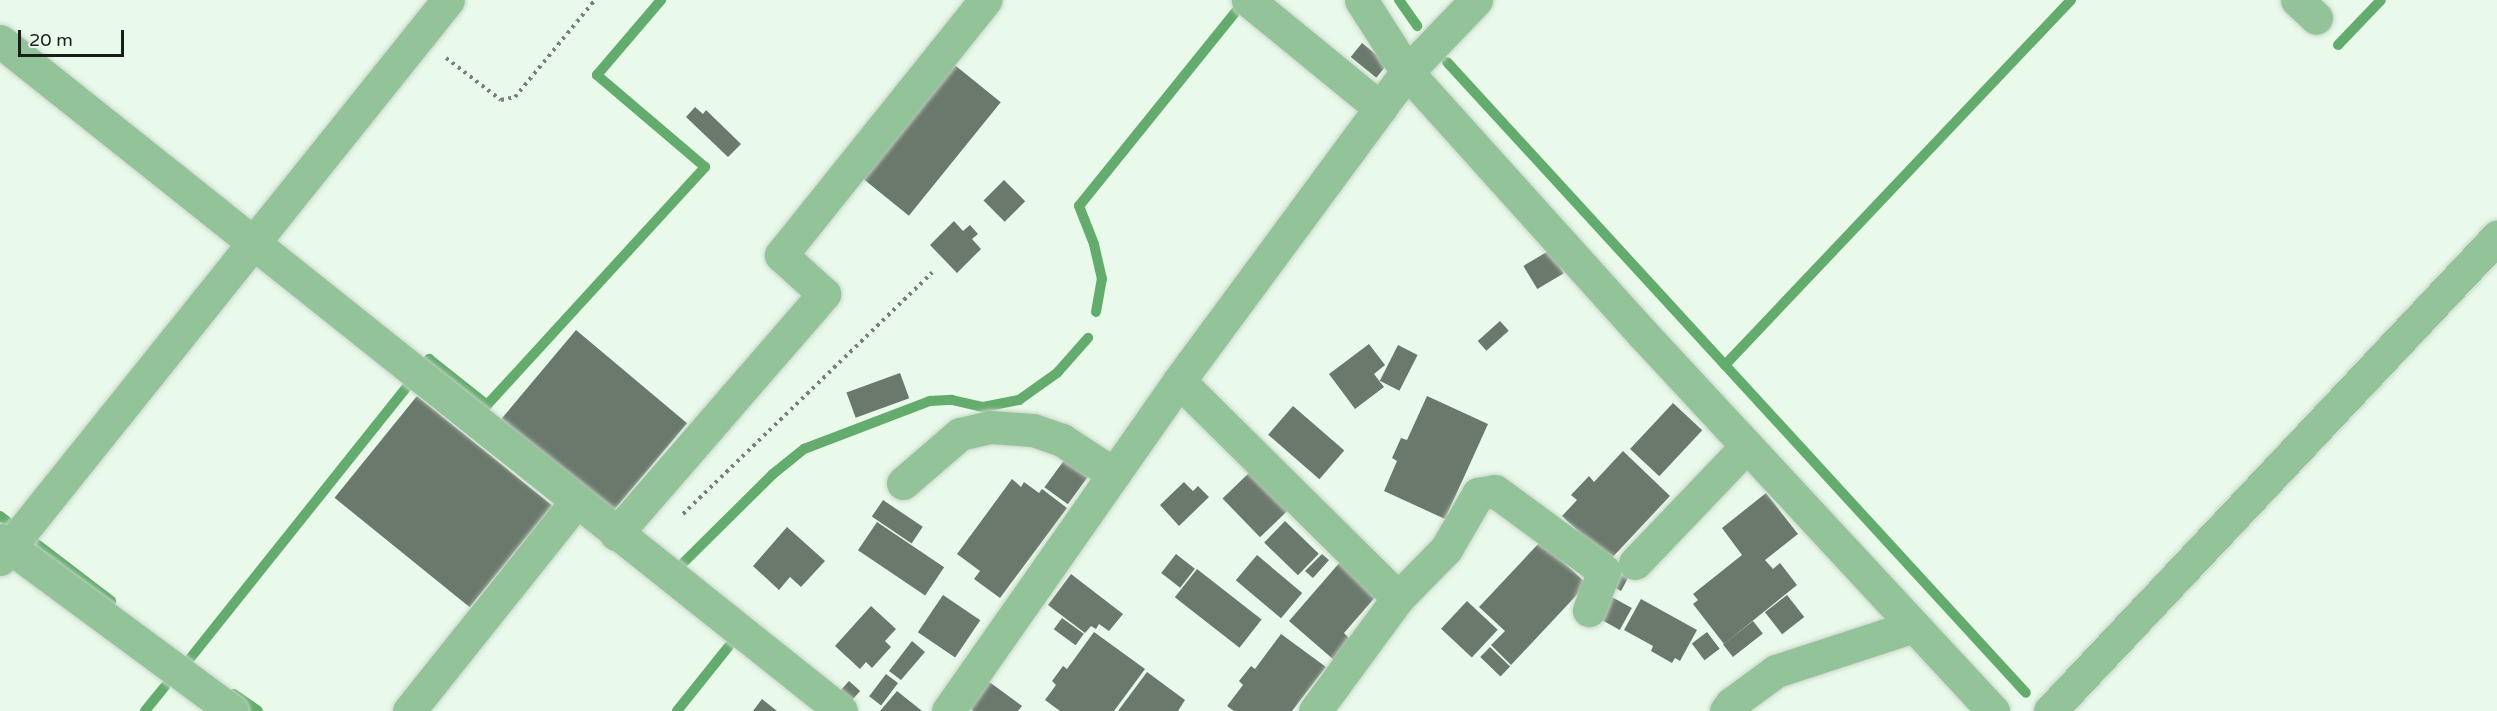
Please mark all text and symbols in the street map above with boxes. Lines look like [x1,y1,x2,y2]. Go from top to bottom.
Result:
scale bar [21,18,128,56]
text: 20 m [29,29,73,51]

